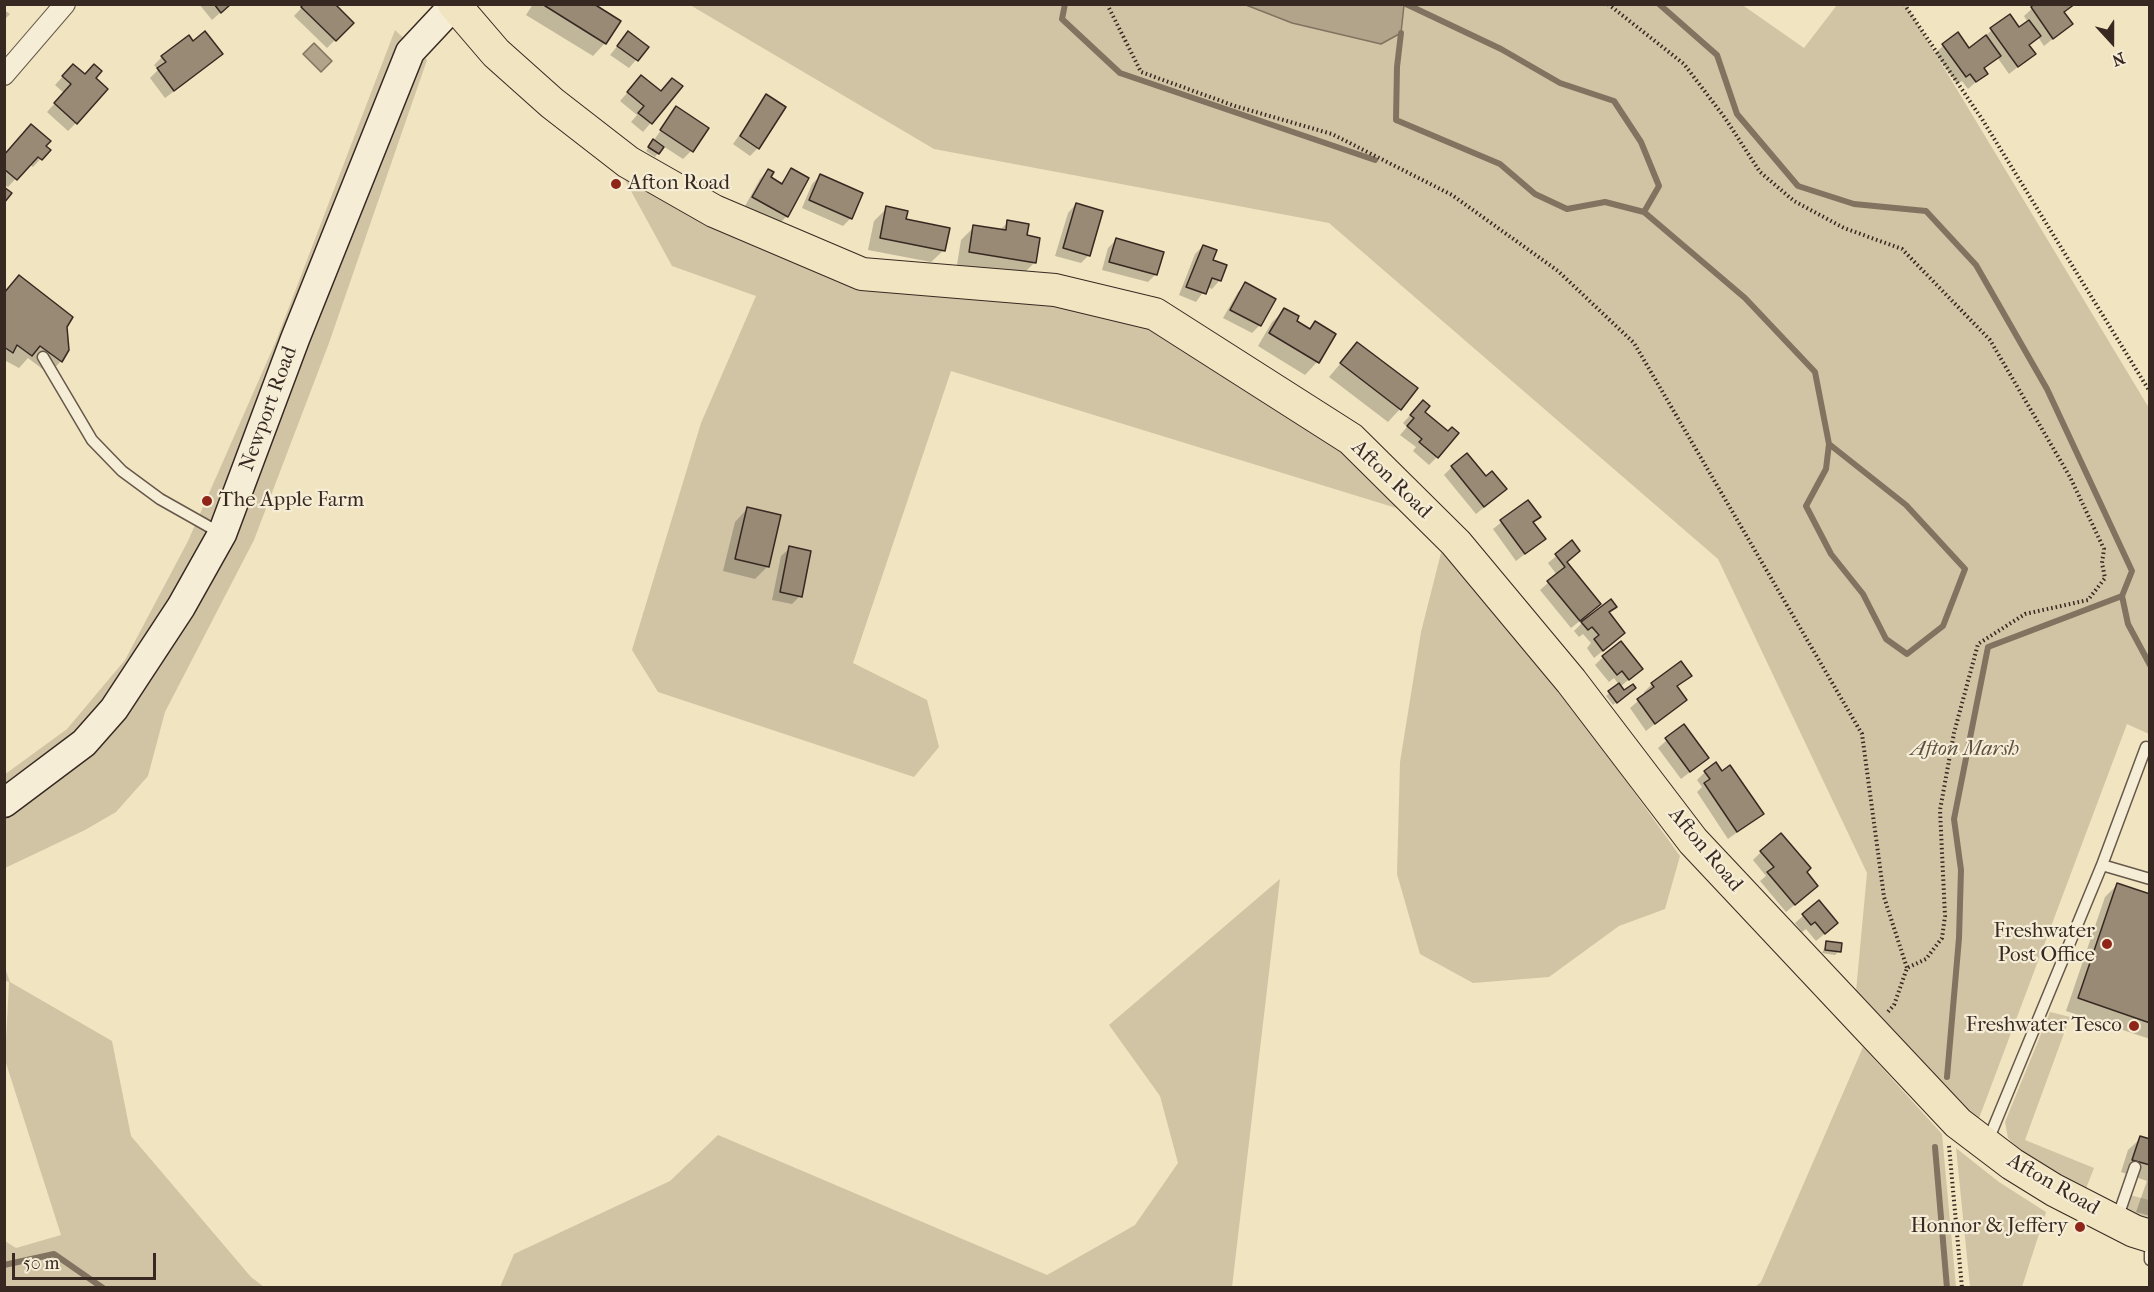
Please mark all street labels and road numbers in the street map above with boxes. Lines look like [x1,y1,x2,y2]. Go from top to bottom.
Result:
street label: Newport Road [235,343,303,475]
street label: Afton Road [1346,436,1436,524]
street label: Afton Road [1663,803,1747,897]
street label: Afton Road [2003,1149,2103,1221]

